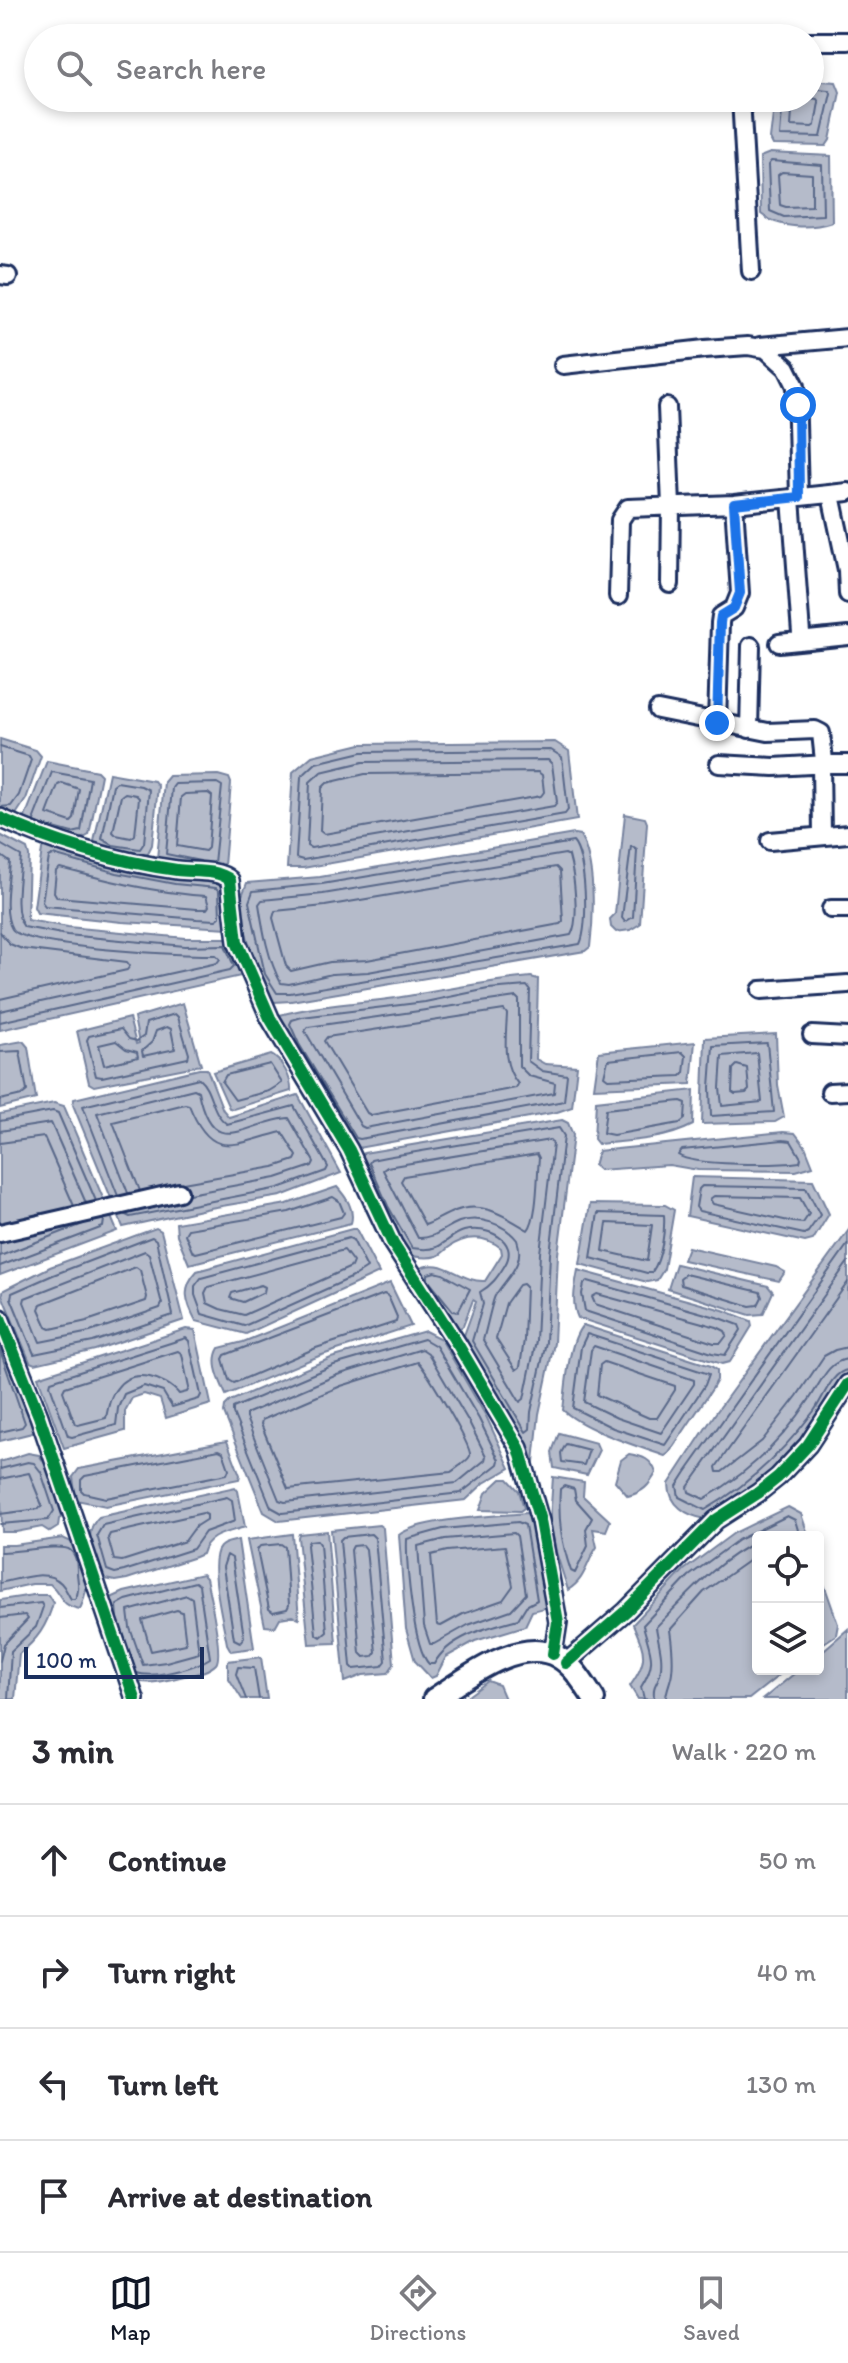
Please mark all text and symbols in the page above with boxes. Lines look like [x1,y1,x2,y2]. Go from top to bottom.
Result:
search box [24,24,824,112]
icon: search [52,46,96,90]
text: Search here [116,50,266,87]
route start [780,387,816,423]
route end [699,705,735,741]
map controls [752,1531,824,1675]
button: locate [752,1531,824,1603]
button: layers [752,1603,824,1675]
scale bar [24,1643,204,1679]
text: 100 m [36,1647,97,1674]
text: 3 min [32,1731,114,1772]
text: Walk · 220 m [672,1735,816,1767]
icon: ahead [32,1838,76,1882]
text: Continue [108,1842,227,1879]
text: 50 m [759,1844,816,1876]
icon: right [32,1950,76,1994]
text: Turn right [108,1954,236,1991]
text: 40 m [757,1956,816,1988]
icon: left [32,2062,76,2106]
text: Turn left [108,2066,219,2103]
text: 130 m [746,2068,816,2100]
icon: arrive [32,2174,76,2218]
text: Arrive at destination [108,2178,372,2215]
tab: Map [109,2271,153,2346]
tab: Directions [370,2271,466,2346]
tab: Saved [683,2271,739,2346]

